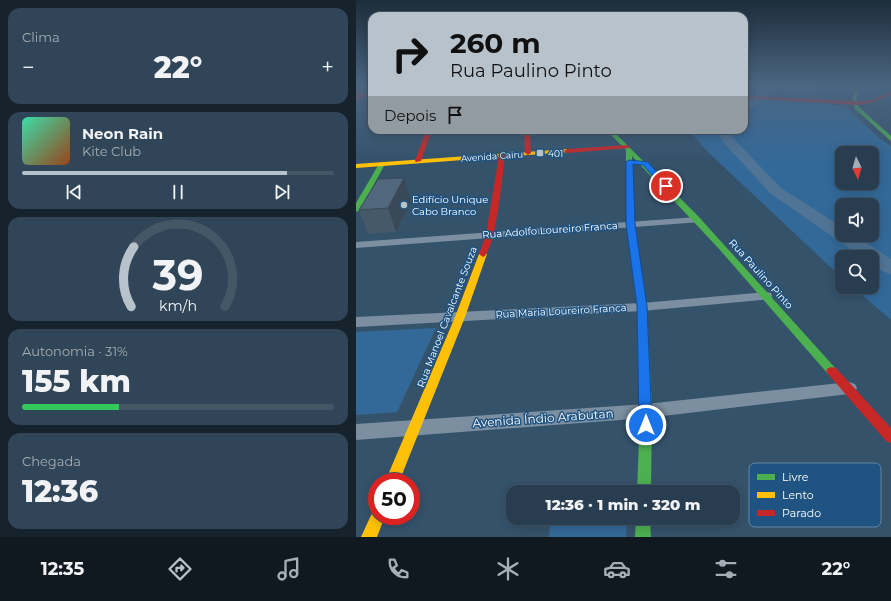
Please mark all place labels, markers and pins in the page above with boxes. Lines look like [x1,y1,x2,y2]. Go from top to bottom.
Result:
marker: 401 [535,148,545,158]
place label: 401 [548,148,563,159]
pin [649,169,683,203]
place label: Edifício Unique Cabo Branco [412,193,488,218]
marker: Edifício Unique Cabo Branco [399,200,409,210]

